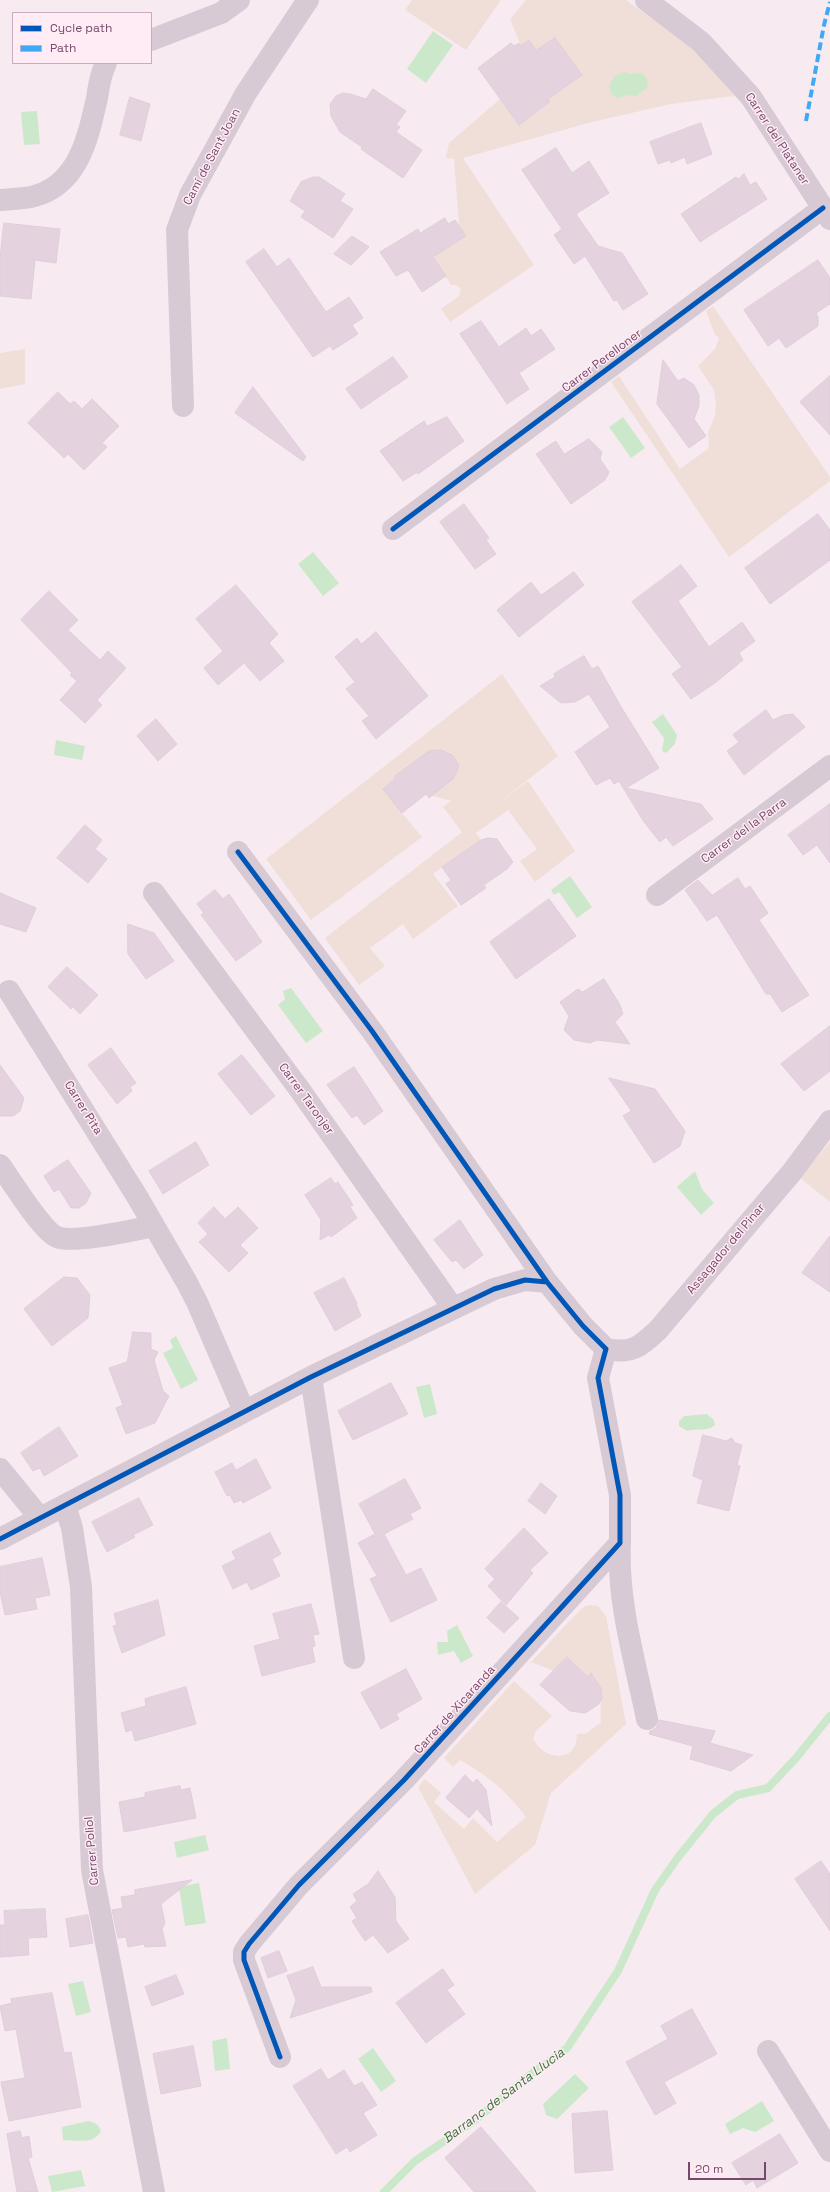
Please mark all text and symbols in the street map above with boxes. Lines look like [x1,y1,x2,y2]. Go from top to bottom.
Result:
legend [12,12,152,64]
text: Cycle path [50,20,112,36]
text: Path [50,40,76,56]
street label: Carrer del Plataner [742,90,812,188]
street label: Camí de Sant Joan [180,106,244,208]
street label: Carrer Perelloner [559,326,645,396]
street label: Carrer del la Parra [699,795,789,867]
street label: Carrer Taronjer [275,1060,337,1138]
street label: Carrer Pita [61,1078,105,1138]
street label: Assagador del Pinar [684,1201,768,1297]
street label: Carrer de Xicaranda [412,1663,498,1757]
street label: Carrer Poliol [82,1816,102,1886]
water label: Barranc de Santa Llucia [440,2045,568,2147]
scale bar [690,2154,768,2180]
text: 20 m [695,2161,723,2177]

